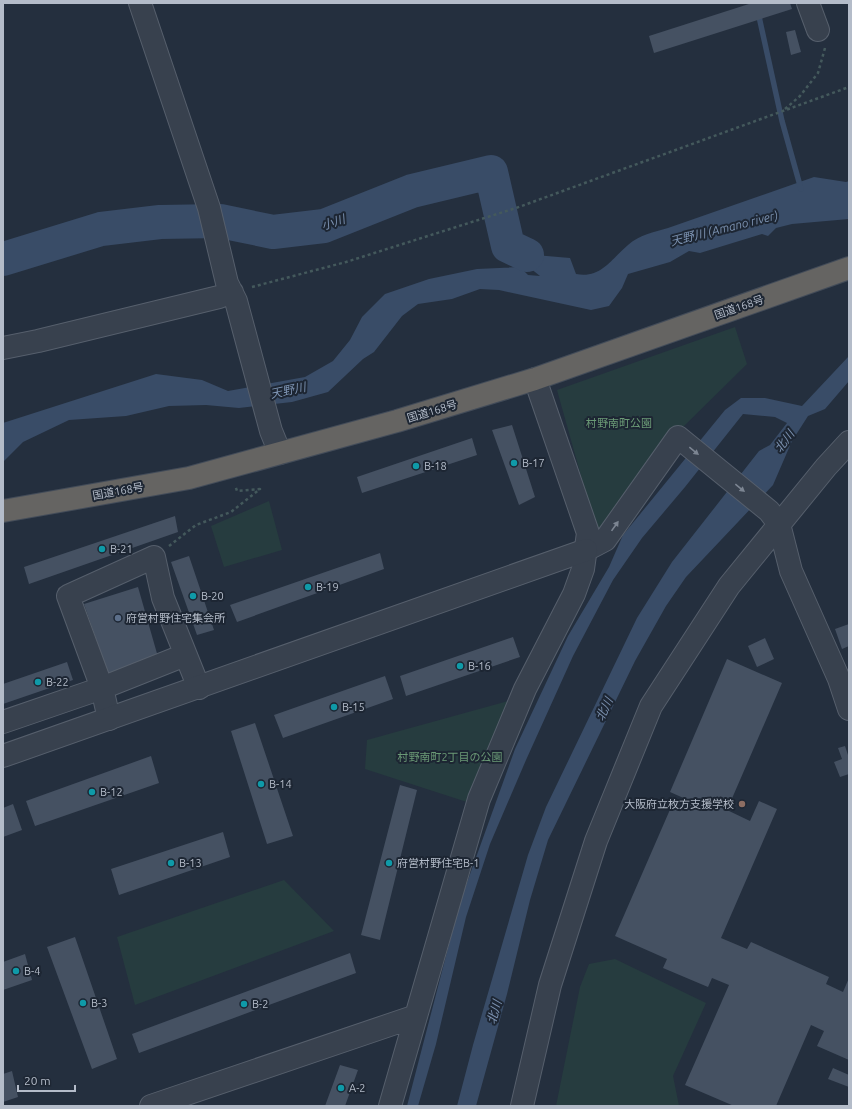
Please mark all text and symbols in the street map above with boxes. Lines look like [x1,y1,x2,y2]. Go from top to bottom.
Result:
water label: 天野川 (Amano river) [669,208,780,249]
water label: 小川 [320,211,348,232]
street label: 国道168号 [713,293,765,321]
water label: 天野川 [269,379,309,400]
street label: 国道168号 [406,398,458,424]
park label: 村野南町公園 [586,417,652,429]
water label: 北川 [771,426,798,454]
one-way arrow [689,446,700,455]
place label: B-17 [522,457,545,469]
marker: B-17 [509,458,519,468]
place label: B-18 [424,460,447,472]
marker: B-18 [411,461,421,471]
street label: 国道168号 [92,481,144,501]
one-way arrow [735,484,746,492]
one-way arrow [611,521,619,531]
place label: B-21 [110,543,133,555]
marker: B-21 [97,544,107,554]
place label: B-19 [316,581,339,593]
marker: B-19 [303,582,313,592]
place label: B-20 [201,590,224,602]
marker: B-20 [188,591,198,601]
place label: 府営村野住宅集会所 [126,612,226,624]
marker: 府営村野住宅集会所 [113,613,123,623]
place label: B-16 [468,660,491,672]
marker: B-16 [455,661,465,671]
place label: B-22 [46,676,69,688]
marker: B-22 [33,677,43,687]
water label: 北川 [593,694,616,723]
place label: B-15 [342,701,365,713]
marker: B-15 [329,702,339,712]
park label: 村野南町2丁目の公園 [397,751,503,763]
place label: B-14 [269,778,292,790]
marker: B-14 [256,779,266,789]
place label: B-12 [100,786,123,798]
marker: B-12 [87,787,97,797]
place label: 大阪府立枚方支援学校 [624,798,734,810]
marker: 大阪府立枚方支援学校 [737,799,747,809]
place label: B-13 [179,857,202,869]
place label: 府営村野住宅B-1 [397,857,479,869]
marker: B-13 [166,858,176,868]
marker: 府営村野住宅B-1 [384,858,394,868]
place label: B-4 [24,965,40,977]
marker: B-4 [11,966,21,976]
place label: B-3 [91,997,107,1009]
water label: 北川 [484,997,504,1025]
marker: B-3 [78,998,88,1008]
place label: B-2 [252,998,268,1010]
marker: B-2 [239,999,249,1009]
scale bar [18,1067,75,1093]
text: 20 m [24,1074,51,1087]
place label: A-2 [349,1082,366,1094]
marker: A-2 [336,1083,346,1093]

